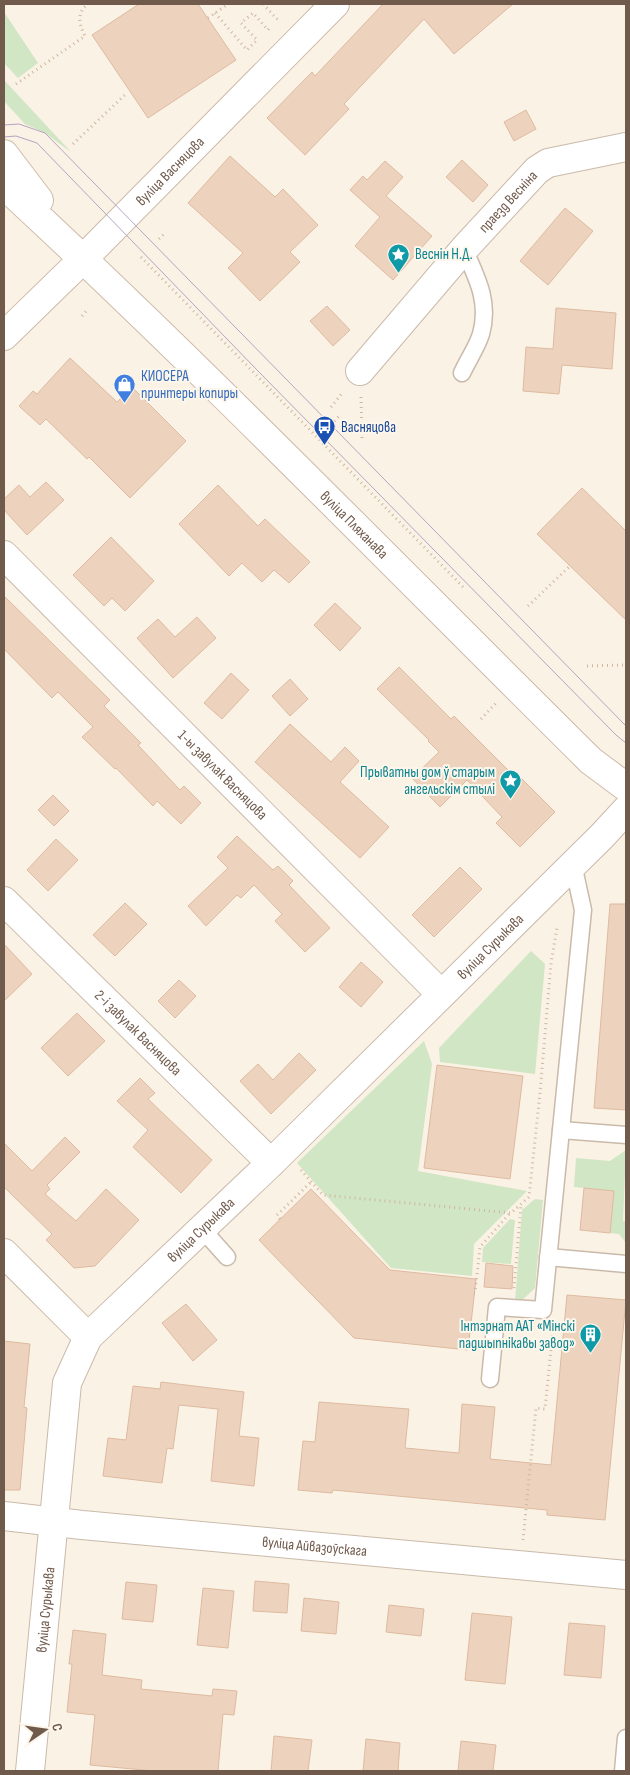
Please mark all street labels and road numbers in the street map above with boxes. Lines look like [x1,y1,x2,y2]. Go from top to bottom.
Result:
street label: вуліца Васняцова [132,133,209,210]
street label: праезд Весніна [475,166,542,237]
street label: вуліца Пляханава [316,487,392,563]
street label: 1-ы завулак Васняцова [174,726,271,824]
street label: вуліца Сурыкава [453,910,528,984]
street label: 2-і завулак Васняцова [90,986,186,1080]
street label: вуліца Сурыкава [164,1193,239,1267]
street label: вуліца Айвазоўскага [261,1533,368,1561]
street label: вуліца Сурыкава [32,1566,59,1653]

